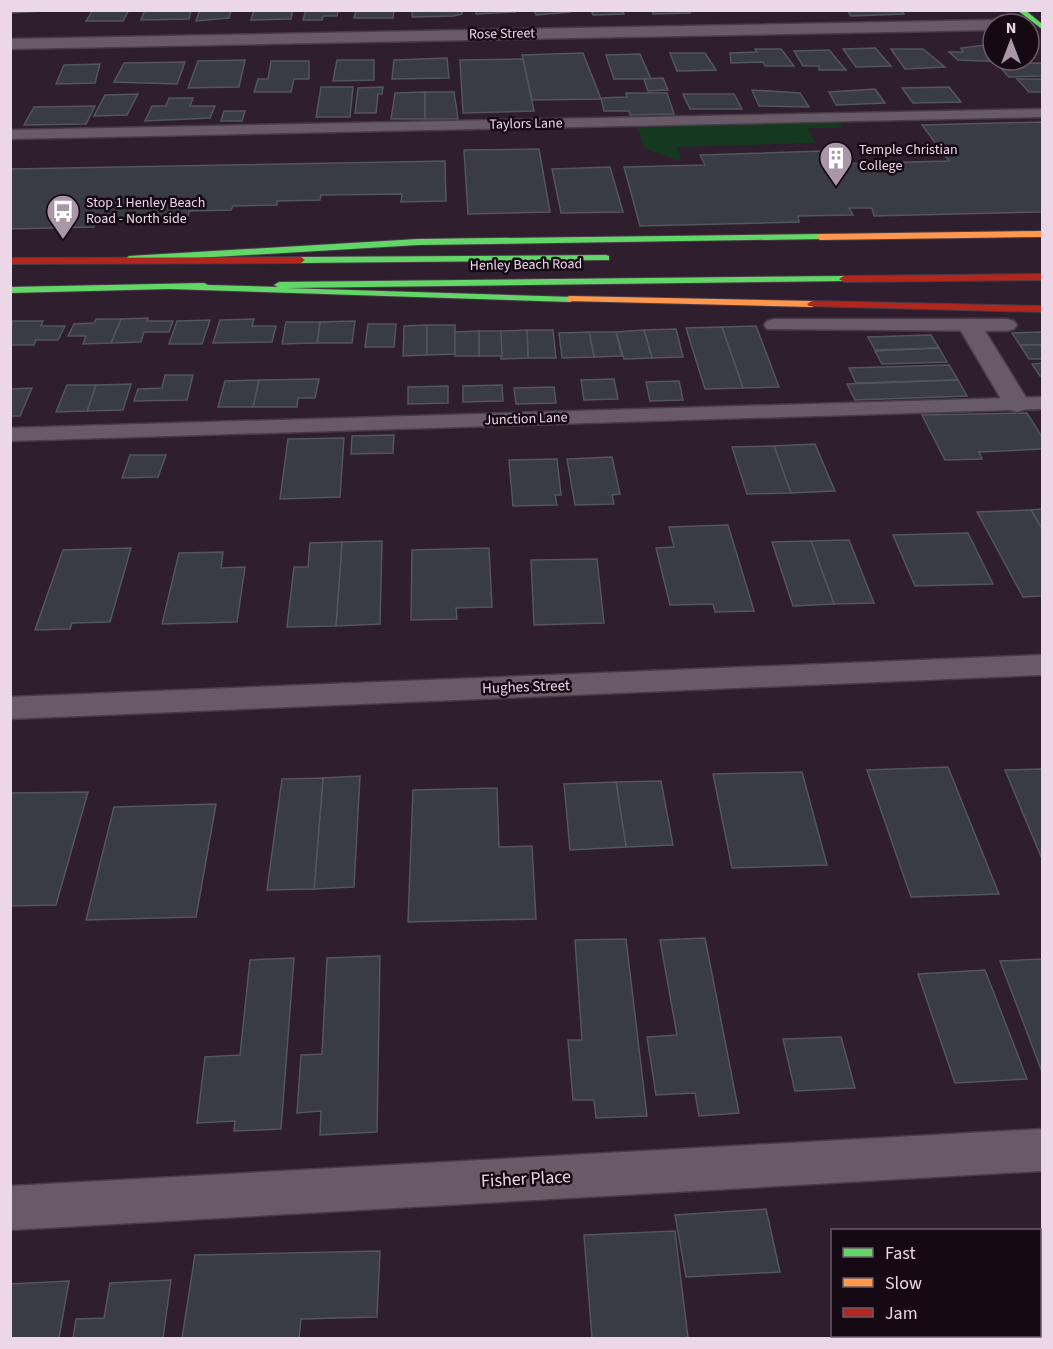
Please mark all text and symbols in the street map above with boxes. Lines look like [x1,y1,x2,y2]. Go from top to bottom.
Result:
north arrow [981,12,1041,72]
text: N [1006,17,1016,39]
street label: Rose Street [469,23,535,45]
street label: Taylors Lane [489,113,563,135]
building icon: Temple Christian College [818,140,854,187]
place label: Temple Christian College [859,140,958,176]
bus stop icon: Stop 1 Henley Beach Road - North side [45,193,81,240]
place label: Stop 1 Henley Beach Road - North side [86,193,205,229]
street label: Henley Beach Road [470,254,582,276]
street label: Junction Lane [484,408,568,430]
street label: Hughes Street [482,675,570,699]
street label: Fisher Place [480,1164,572,1194]
legend [831,1229,1041,1337]
text: Fast [885,1241,916,1266]
text: Slow [885,1271,922,1296]
text: Jam [885,1301,918,1326]

